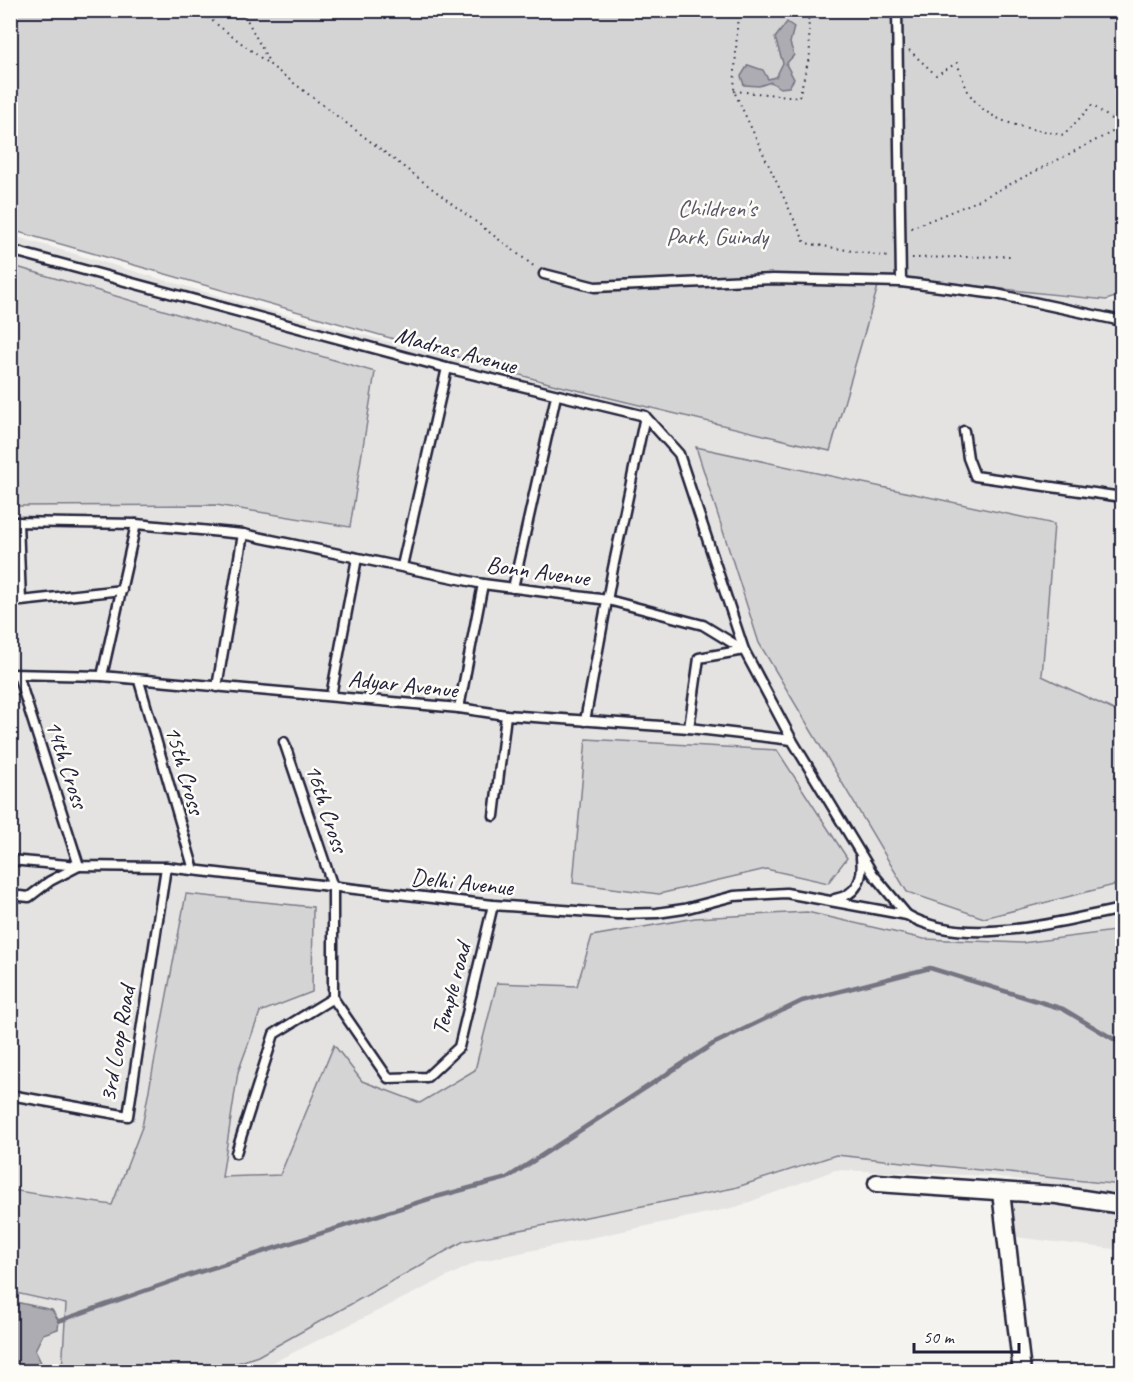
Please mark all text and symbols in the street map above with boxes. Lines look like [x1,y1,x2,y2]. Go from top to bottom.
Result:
park label: Children's Park, Guindy [666,193,770,251]
street label: Madras Avenue [392,319,522,381]
street label: Bonn Avenue [485,549,594,593]
street label: Adyar Avenue [347,663,461,705]
street label: 14th Cross [39,716,96,814]
street label: 15th Cross [158,722,212,820]
street label: 16th Cross [299,760,356,858]
street label: Delhi Avenue [409,862,517,903]
street label: Temple road [424,936,479,1038]
street label: 3rd Loop Road [92,980,143,1104]
scale bar [914,1316,1019,1354]
text: 50 m [923,1326,956,1348]

